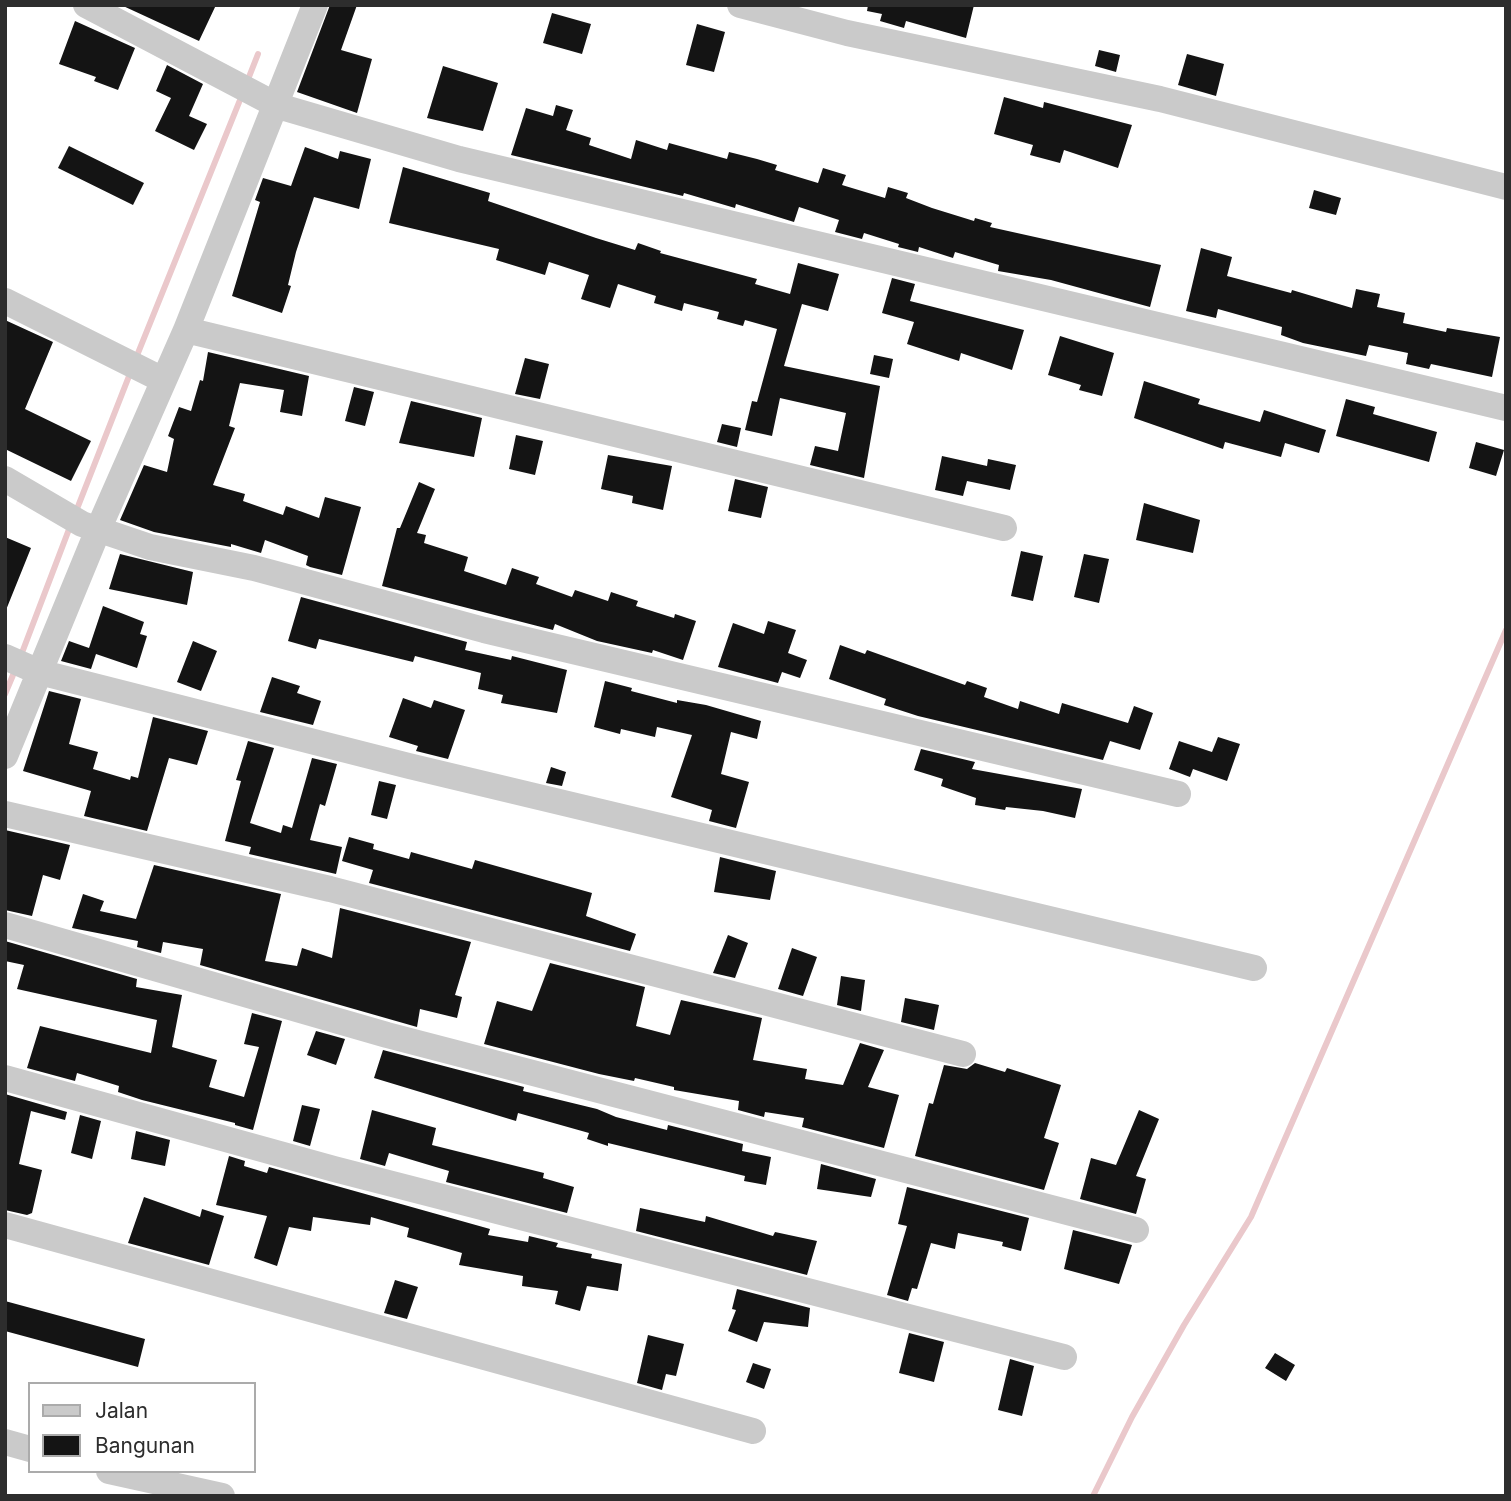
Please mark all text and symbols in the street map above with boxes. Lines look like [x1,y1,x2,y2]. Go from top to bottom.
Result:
legend [28,1382,256,1473]
text: Jalan [95,1398,148,1423]
text: Bangunan [95,1433,195,1458]

